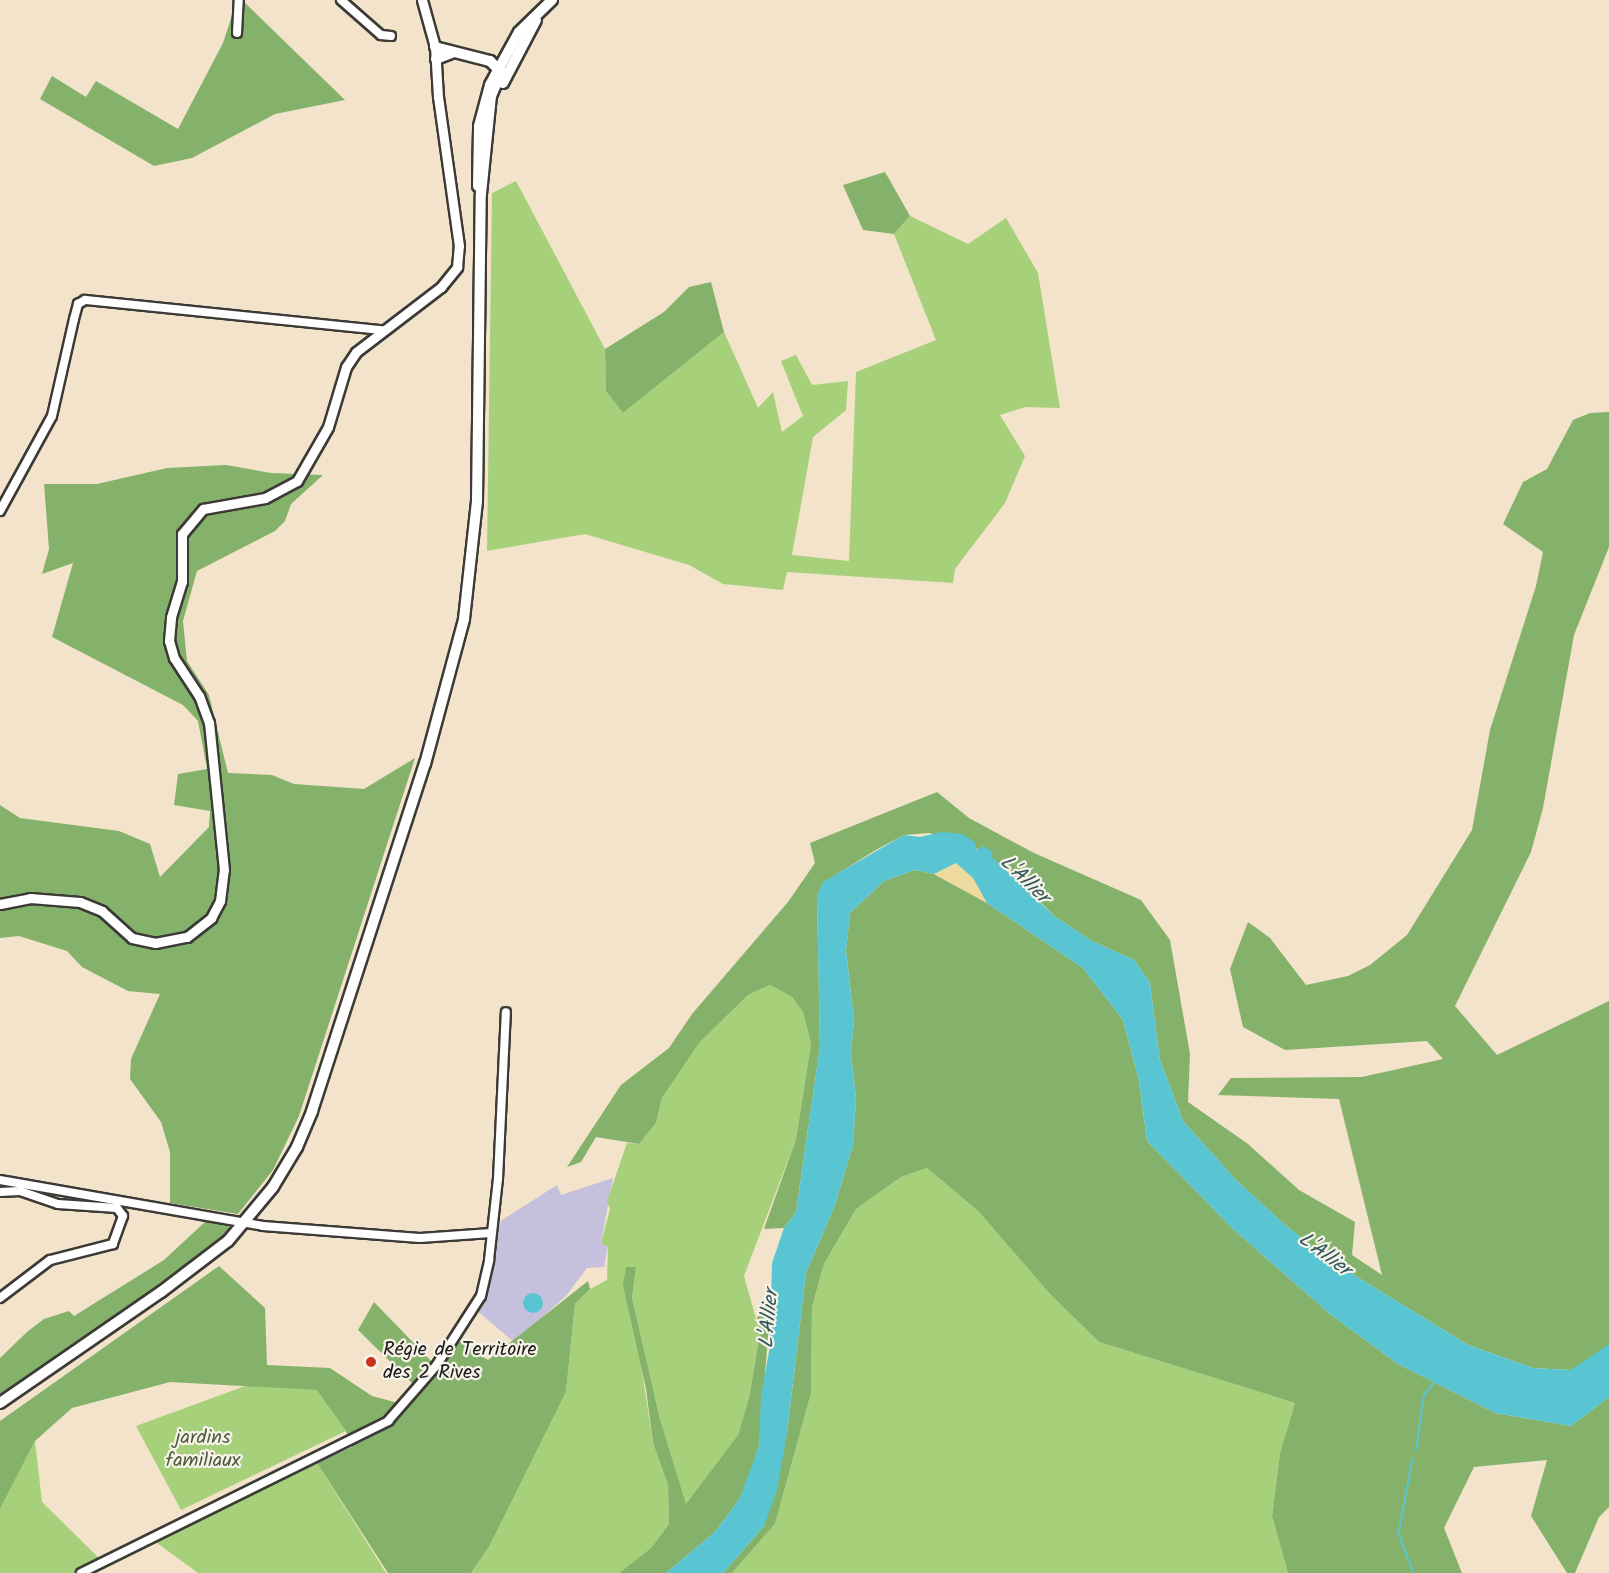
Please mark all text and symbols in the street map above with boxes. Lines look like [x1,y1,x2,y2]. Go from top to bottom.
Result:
water label: L'Allier [994,850,1054,910]
water label: L'Allier [1293,1227,1355,1283]
water label: L'Allier [755,1289,785,1349]
place label: Régie de Territoire des 2 Rives [383,1338,537,1385]
marker: Régie de Territoire des 2 Rives [364,1355,378,1369]
park label: jardins familiaux [166,1426,240,1473]

